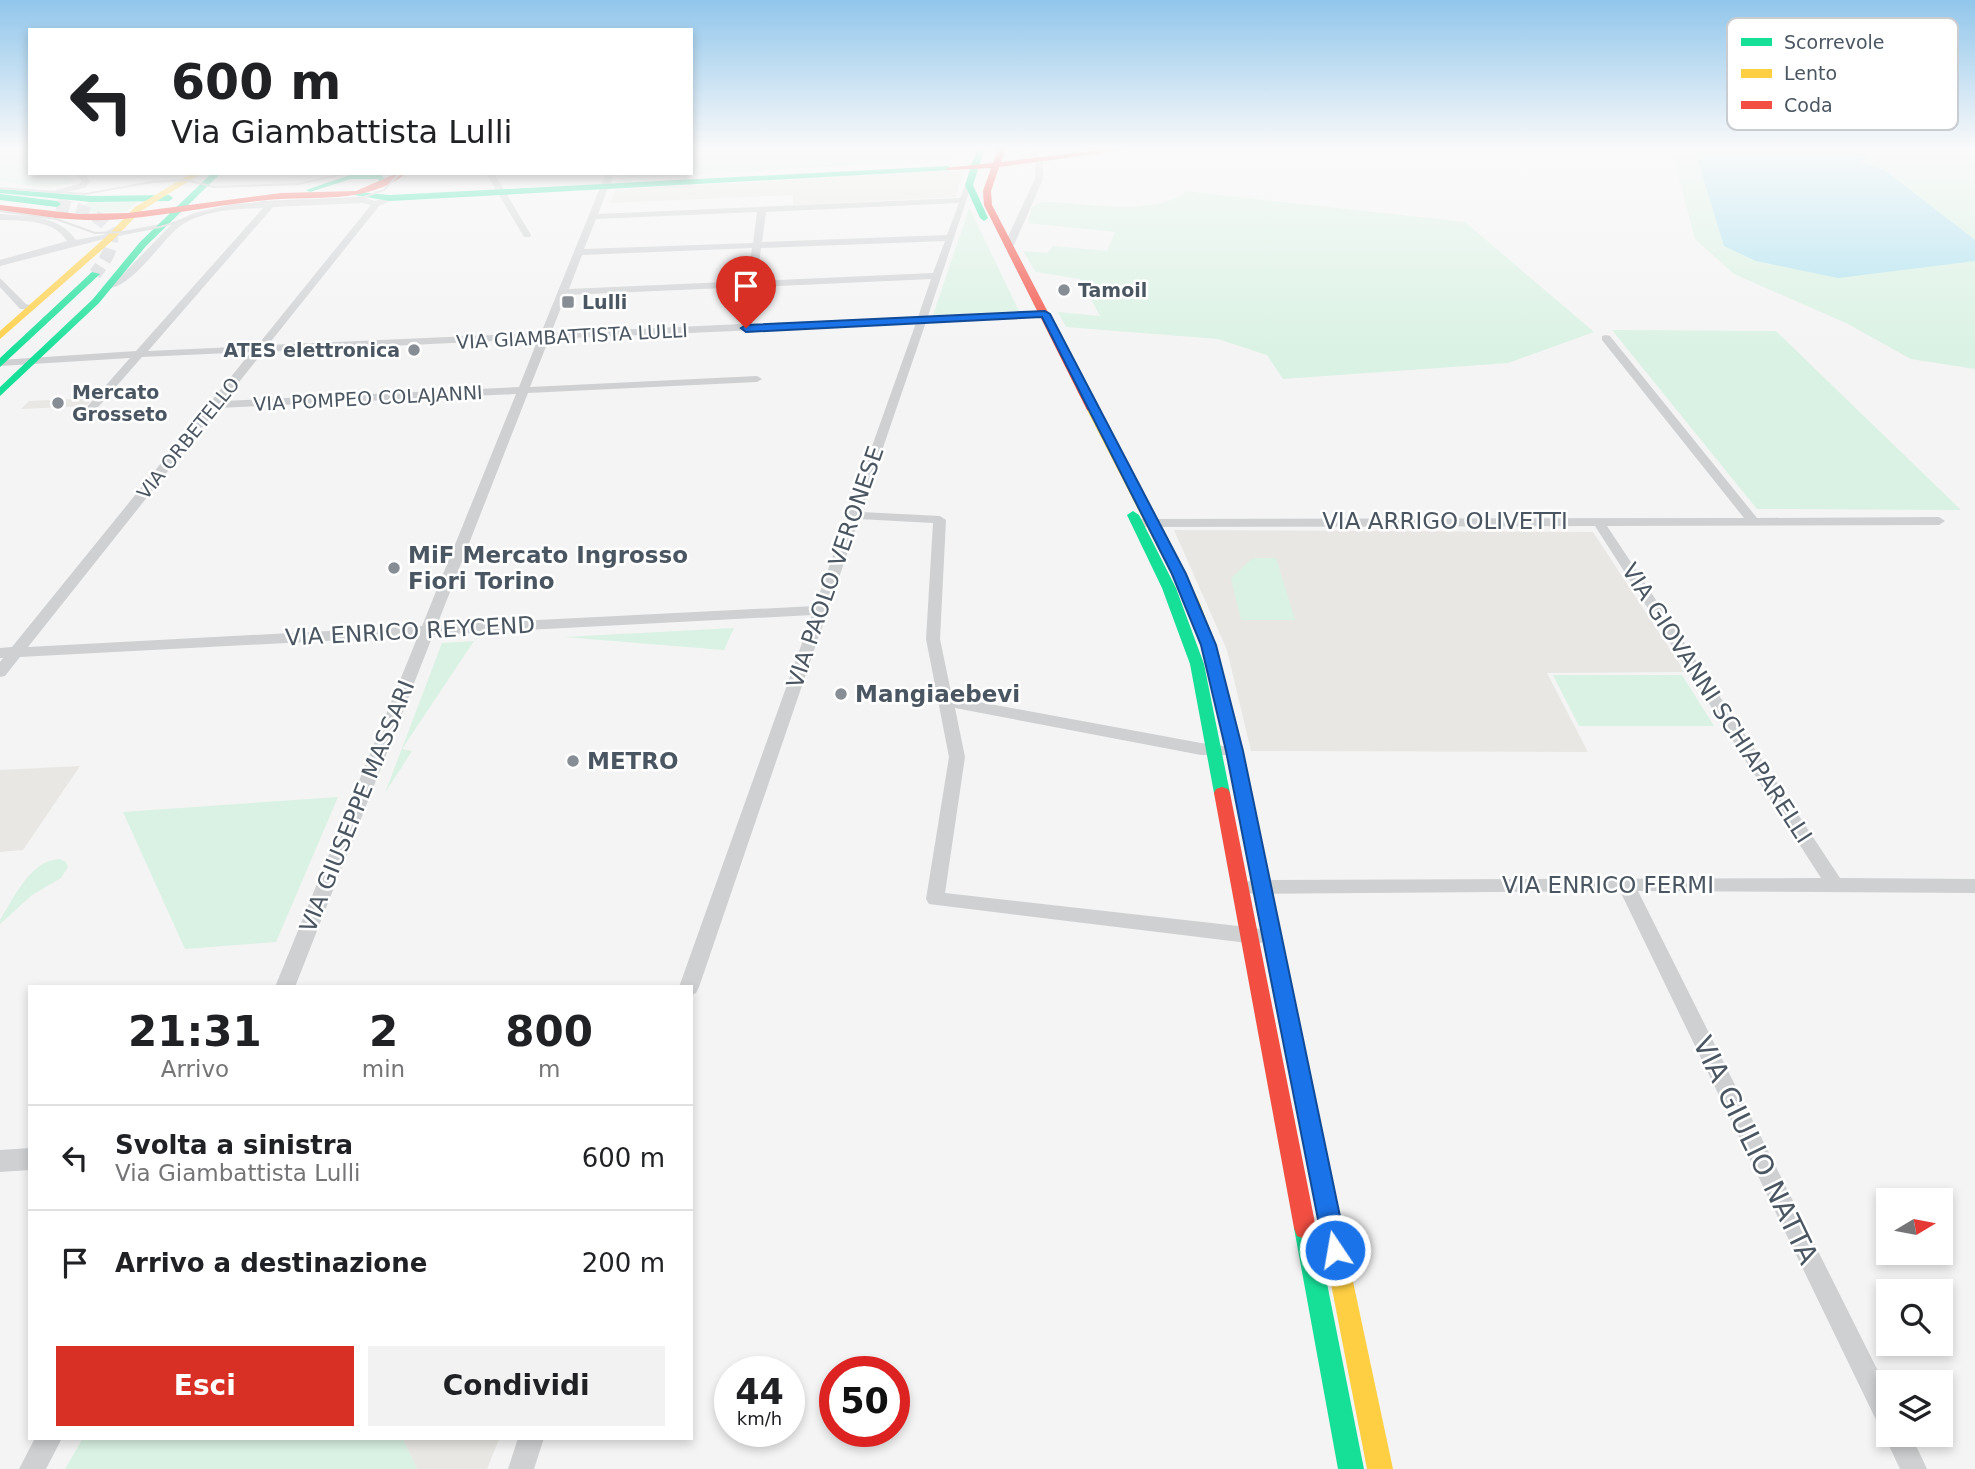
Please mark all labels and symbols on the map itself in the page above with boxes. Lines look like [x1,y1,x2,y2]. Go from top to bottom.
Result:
legend [1727,18,1958,130]
text: Scorrevole [1784,31,1885,53]
text: Lento [1784,62,1837,84]
text: Coda [1784,94,1833,116]
pin [716,256,776,328]
place label: Tamoil [1078,279,1147,301]
marker: Tamoil [1056,282,1072,298]
place label: Lulli [582,291,627,313]
marker: Lulli [560,294,576,310]
street label: VIA GIAMBATTISTA LULLI [456,319,688,353]
place label: ATES elettronica [224,339,400,361]
marker: ATES elettronica [406,342,422,358]
street label: VIA ORBETELLO [132,373,244,503]
place label: Mercato Grosseto [72,381,168,425]
street label: VIA POMPEO COLAJANNI [253,381,483,415]
marker: Mercato Grosseto [50,395,66,411]
street label: VIA PAOLO VERONESE [781,443,889,691]
street label: VIA ARRIGO OLIVETTI [1322,508,1568,534]
place label: MiF Mercato Ingrosso Fiori Torino [408,542,688,594]
street label: VIA GIOVANNI SCHIAPARELLI [1617,558,1817,848]
marker: MiF Mercato Ingrosso Fiori Torino [386,560,402,576]
street label: VIA ENRICO REYCEND [284,611,536,651]
street label: VIA GIUSEPPE MASSARI [294,676,420,936]
place label: Mangiaebevi [855,681,1020,707]
marker: Mangiaebevi [833,686,849,702]
place label: METRO [587,748,679,774]
marker: METRO [565,753,581,769]
street label: VIA ENRICO FERMI [1502,872,1714,898]
street label: VIA GIULIO NATTA [1686,1031,1825,1270]
north arrow [1876,1188,1953,1265]
position arrow [1298,1213,1372,1287]
speed limit sign: 50 [819,1356,910,1447]

